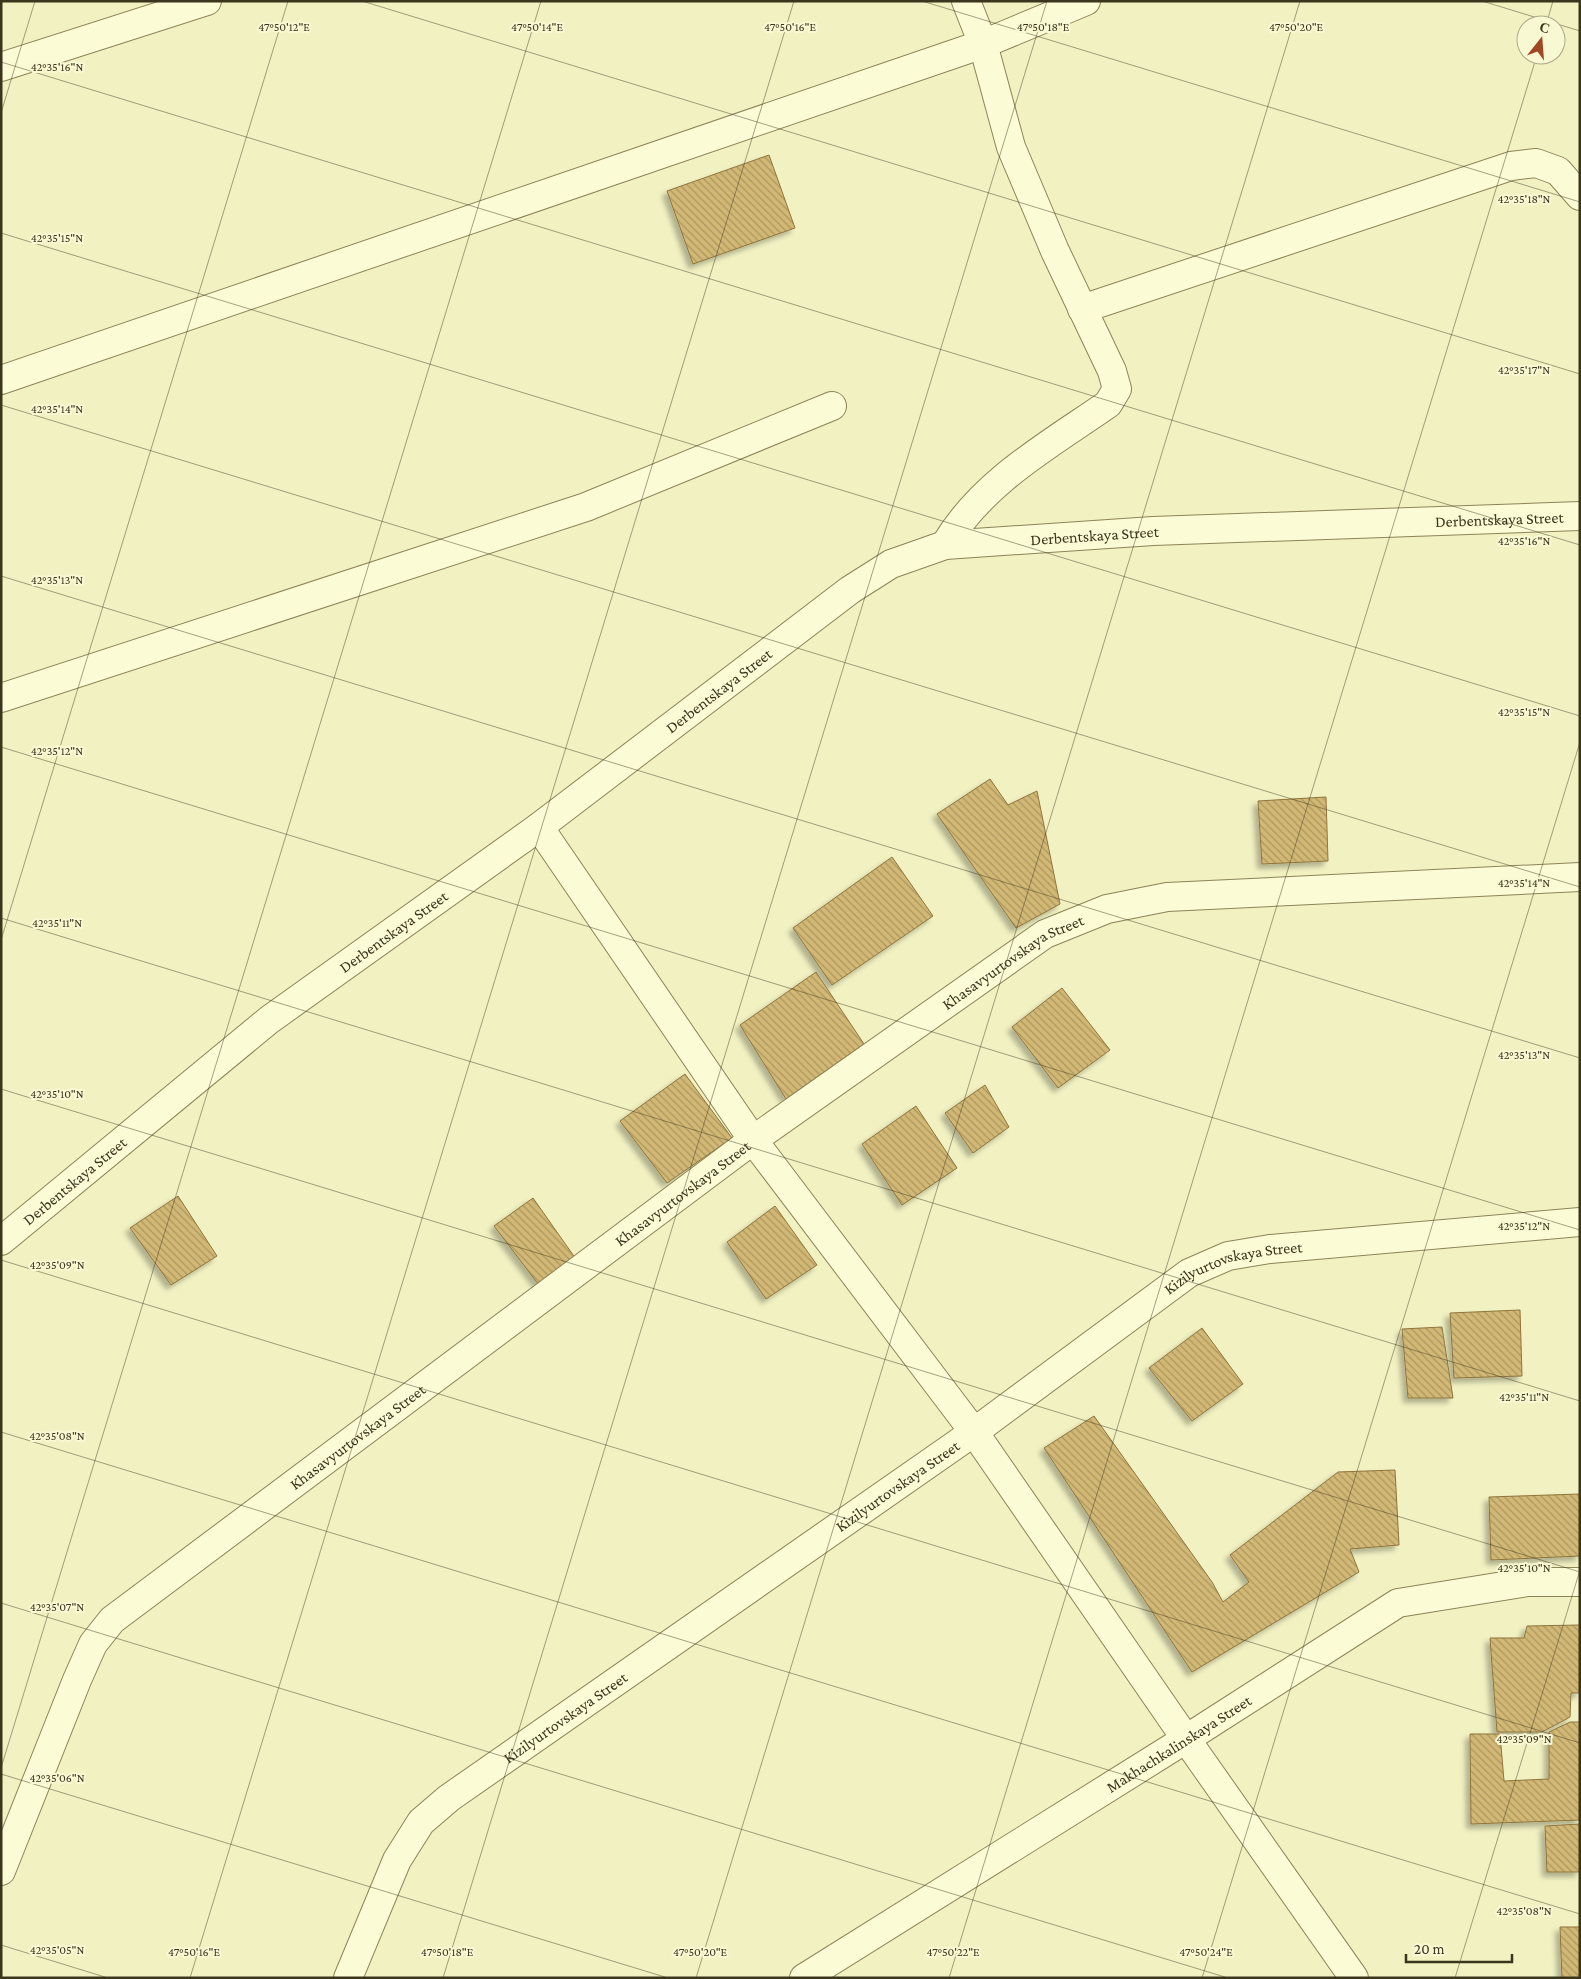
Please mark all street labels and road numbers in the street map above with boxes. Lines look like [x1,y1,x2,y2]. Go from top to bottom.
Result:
street label: Derbentskaya Street [1435,509,1565,530]
street label: Derbentskaya Street [1030,523,1160,548]
street label: Derbentskaya Street [663,644,776,736]
street label: Derbentskaya Street [336,887,451,976]
street label: Khasavyurtovskaya Street [939,911,1087,1013]
street label: Derbentskaya Street [20,1133,130,1228]
street label: Khasavyurtovskaya Street [612,1137,754,1249]
street label: Kizilyurtovskaya Street [1161,1238,1304,1298]
street label: Khasavyurtovskaya Street [287,1380,429,1493]
street label: Kizilyurtovskaya Street [832,1437,963,1535]
street label: Kizilyurtovskaya Street [500,1668,631,1766]
street label: Makhachkalinskaya Street [1103,1691,1255,1796]

